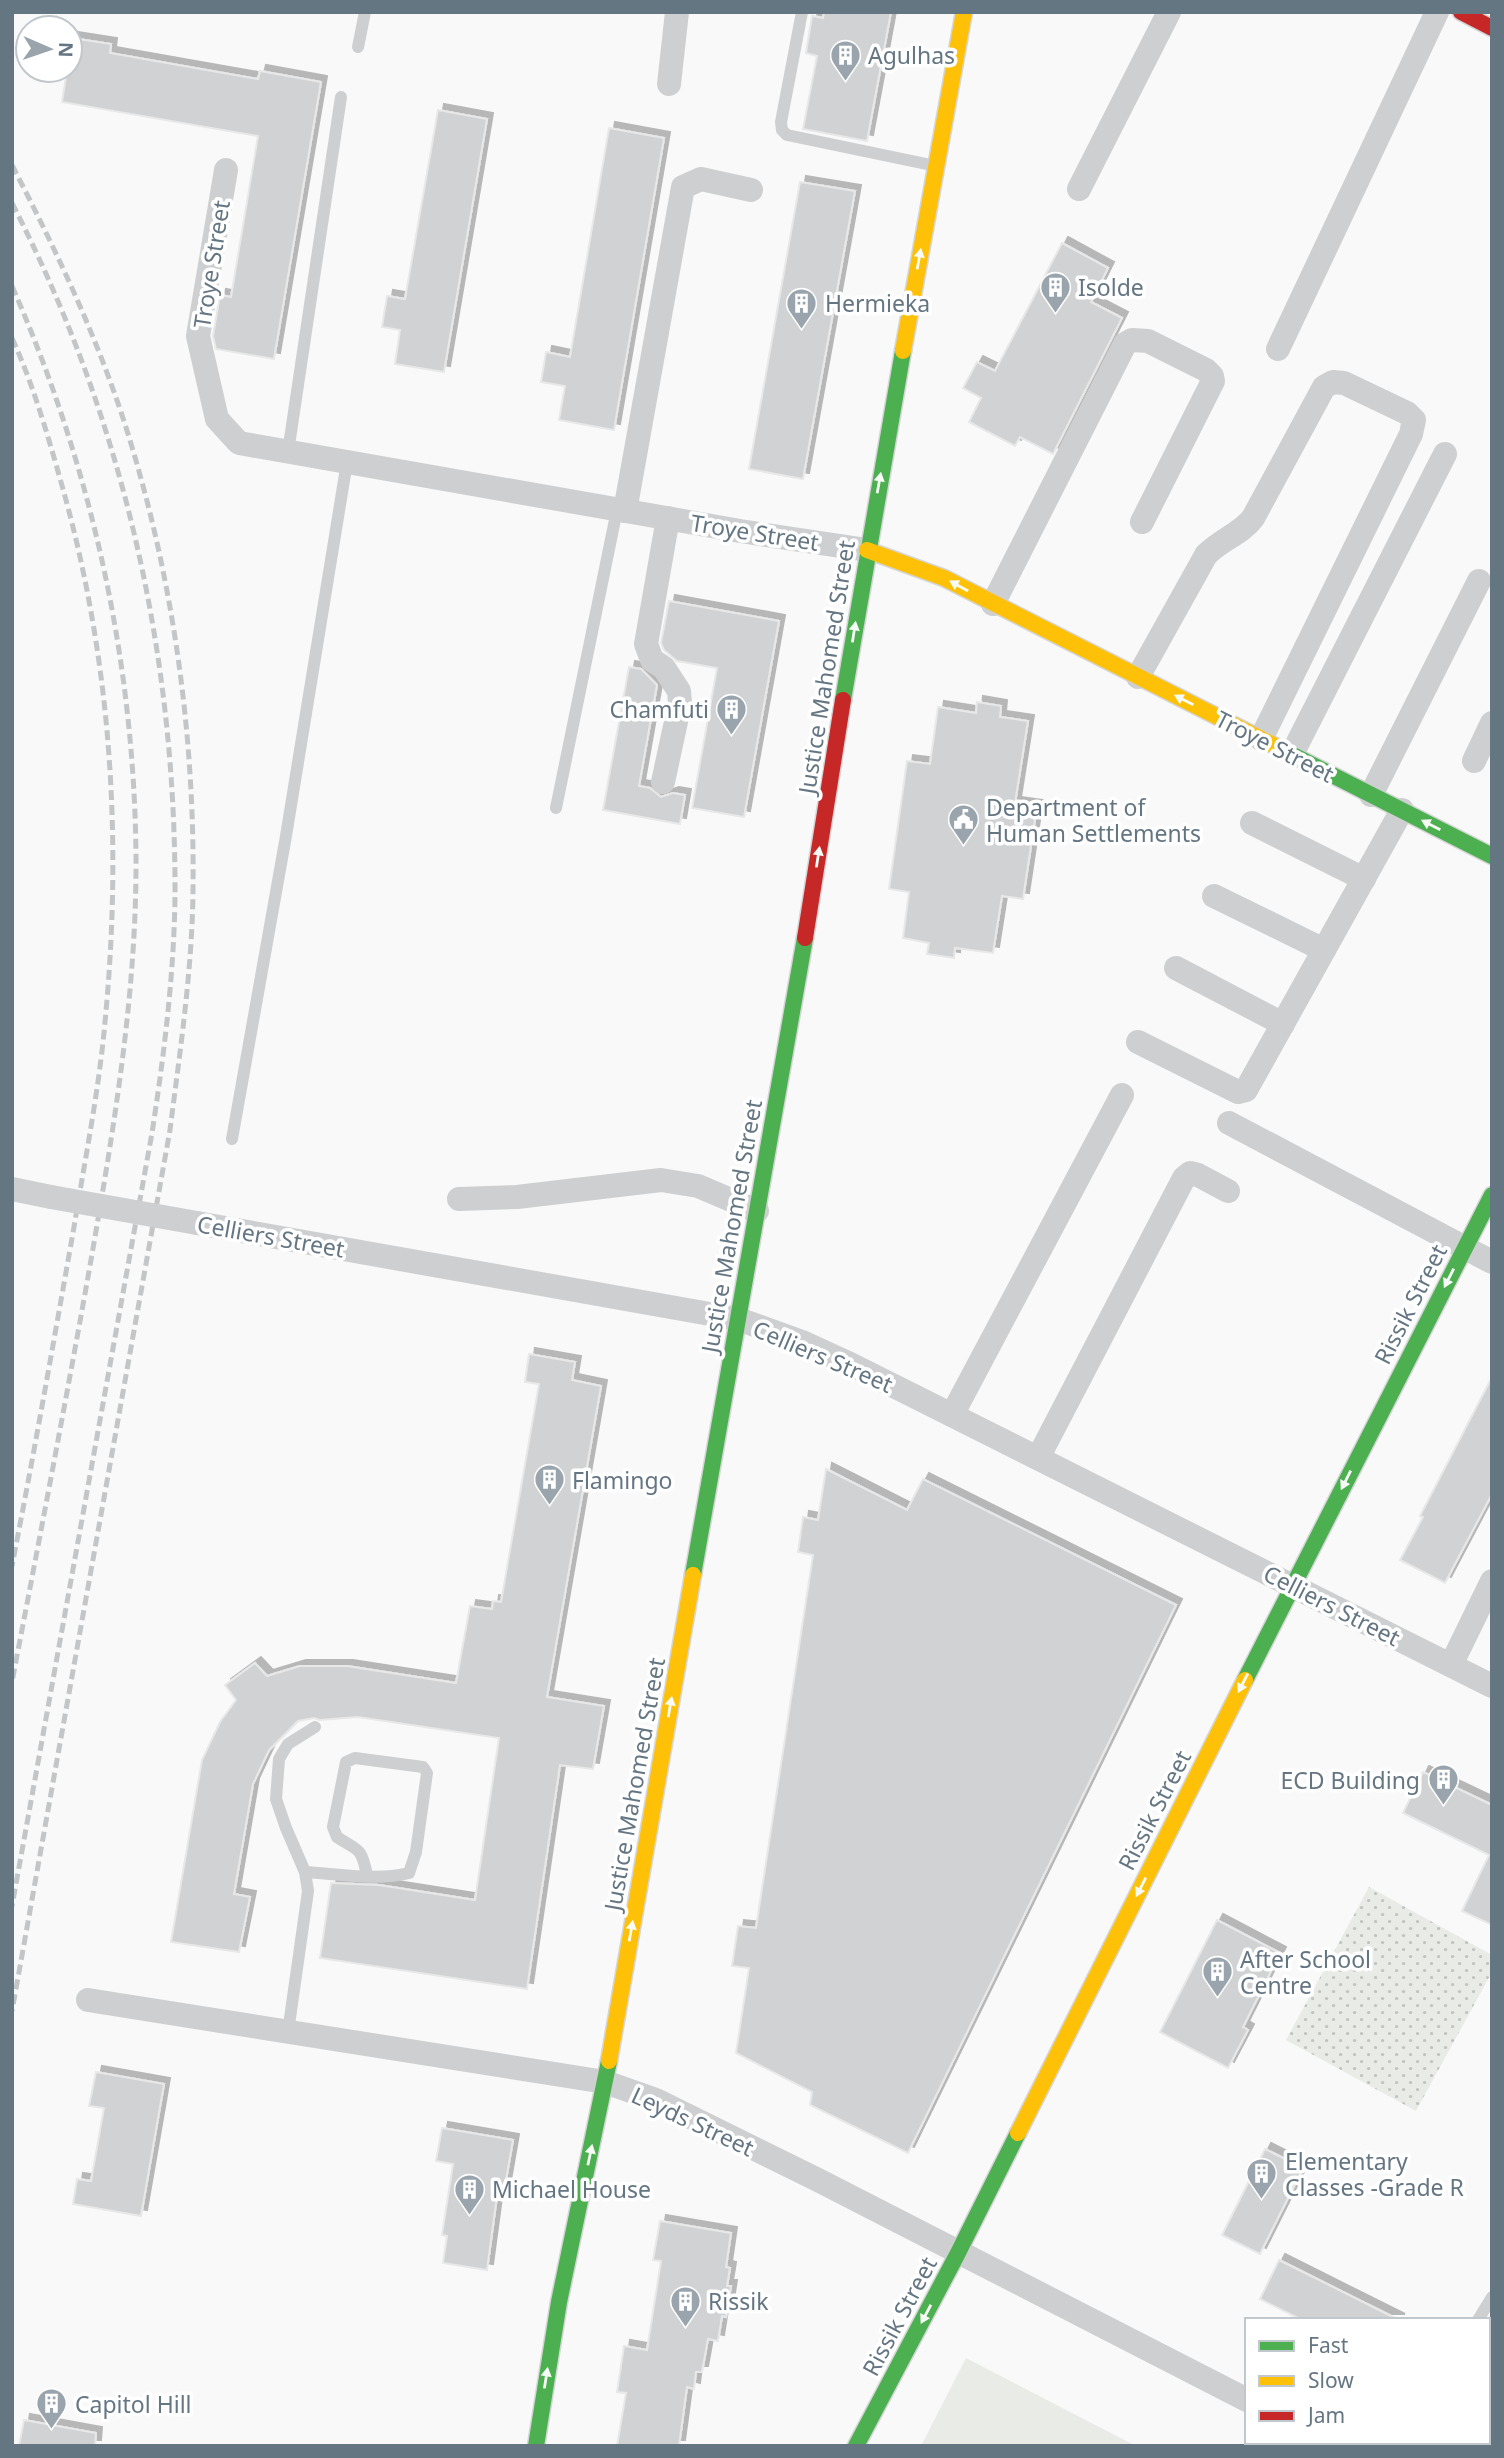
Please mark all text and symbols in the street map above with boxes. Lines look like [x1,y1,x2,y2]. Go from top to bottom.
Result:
north arrow [14,14,84,84]
building icon: Agulhas [828,38,862,82]
place label: Agulhas [868,39,955,71]
text: N [53,41,79,58]
street label: Troye Street [185,198,237,330]
one-way arrow [914,248,925,270]
building icon: Isolde [1038,270,1072,314]
place label: Isolde [1078,271,1144,303]
building icon: Hermieka [785,286,819,330]
place label: Hermieka [825,287,930,319]
one-way arrow [874,472,885,494]
street label: Troye Street [689,506,821,558]
street label: Justice Mahomed Street [790,538,862,798]
one-way arrow [950,580,969,592]
one-way arrow [849,621,860,643]
building icon: Chamfuti [715,692,749,736]
place label: Chamfuti [609,693,709,725]
one-way arrow [1174,695,1194,706]
street label: Troye Street [1210,702,1340,790]
place label: Department of Human Settlements [986,791,1201,849]
public building icon: Department of Human Settlements [946,803,980,847]
one-way arrow [1421,819,1441,830]
one-way arrow [813,846,824,868]
street label: Justice Mahomed Street [693,1097,769,1357]
street label: Celliers Street [195,1207,347,1265]
street label: Rissik Street [1366,1239,1454,1369]
one-way arrow [1444,1268,1455,1288]
street label: Celliers Street [748,1312,898,1400]
building icon: Flamingo [532,1463,566,1507]
place label: Flamingo [572,1464,673,1496]
one-way arrow [1340,1470,1351,1490]
street label: Celliers Street [1258,1557,1406,1653]
street label: Justice Mahomed Street [596,1655,672,1915]
one-way arrow [1237,1673,1248,1693]
one-way arrow [665,1696,676,1718]
street label: Rissik Street [1110,1745,1198,1875]
building icon: ECD Building [1426,1763,1460,1807]
place label: ECD Building [1280,1764,1420,1796]
one-way arrow [1136,1877,1148,1897]
one-way arrow [626,1920,637,1942]
place label: After School Centre [1240,1943,1371,2001]
building icon: After School Centre [1200,1955,1234,1999]
street label: Leyds Street [627,2079,759,2163]
one-way arrow [584,2144,595,2166]
place label: Elementary Classes -Grade R [1285,2145,1464,2203]
building icon: Elementary Classes -Grade R [1245,2157,1279,2201]
building icon: Michael House [452,2172,486,2216]
place label: Michael House [492,2173,651,2205]
street label: Rissik Street [854,2251,944,2381]
building icon: Rissik [668,2284,702,2328]
place label: Rissik [708,2285,769,2317]
one-way arrow [920,2304,932,2323]
legend [1245,2318,1490,2444]
text: Fast [1308,2331,1349,2359]
text: Slow [1308,2366,1354,2394]
one-way arrow [541,2367,552,2389]
building icon: Capitol Hill [35,2387,69,2431]
place label: Capitol Hill [75,2388,192,2420]
text: Jam [1306,2401,1345,2429]

